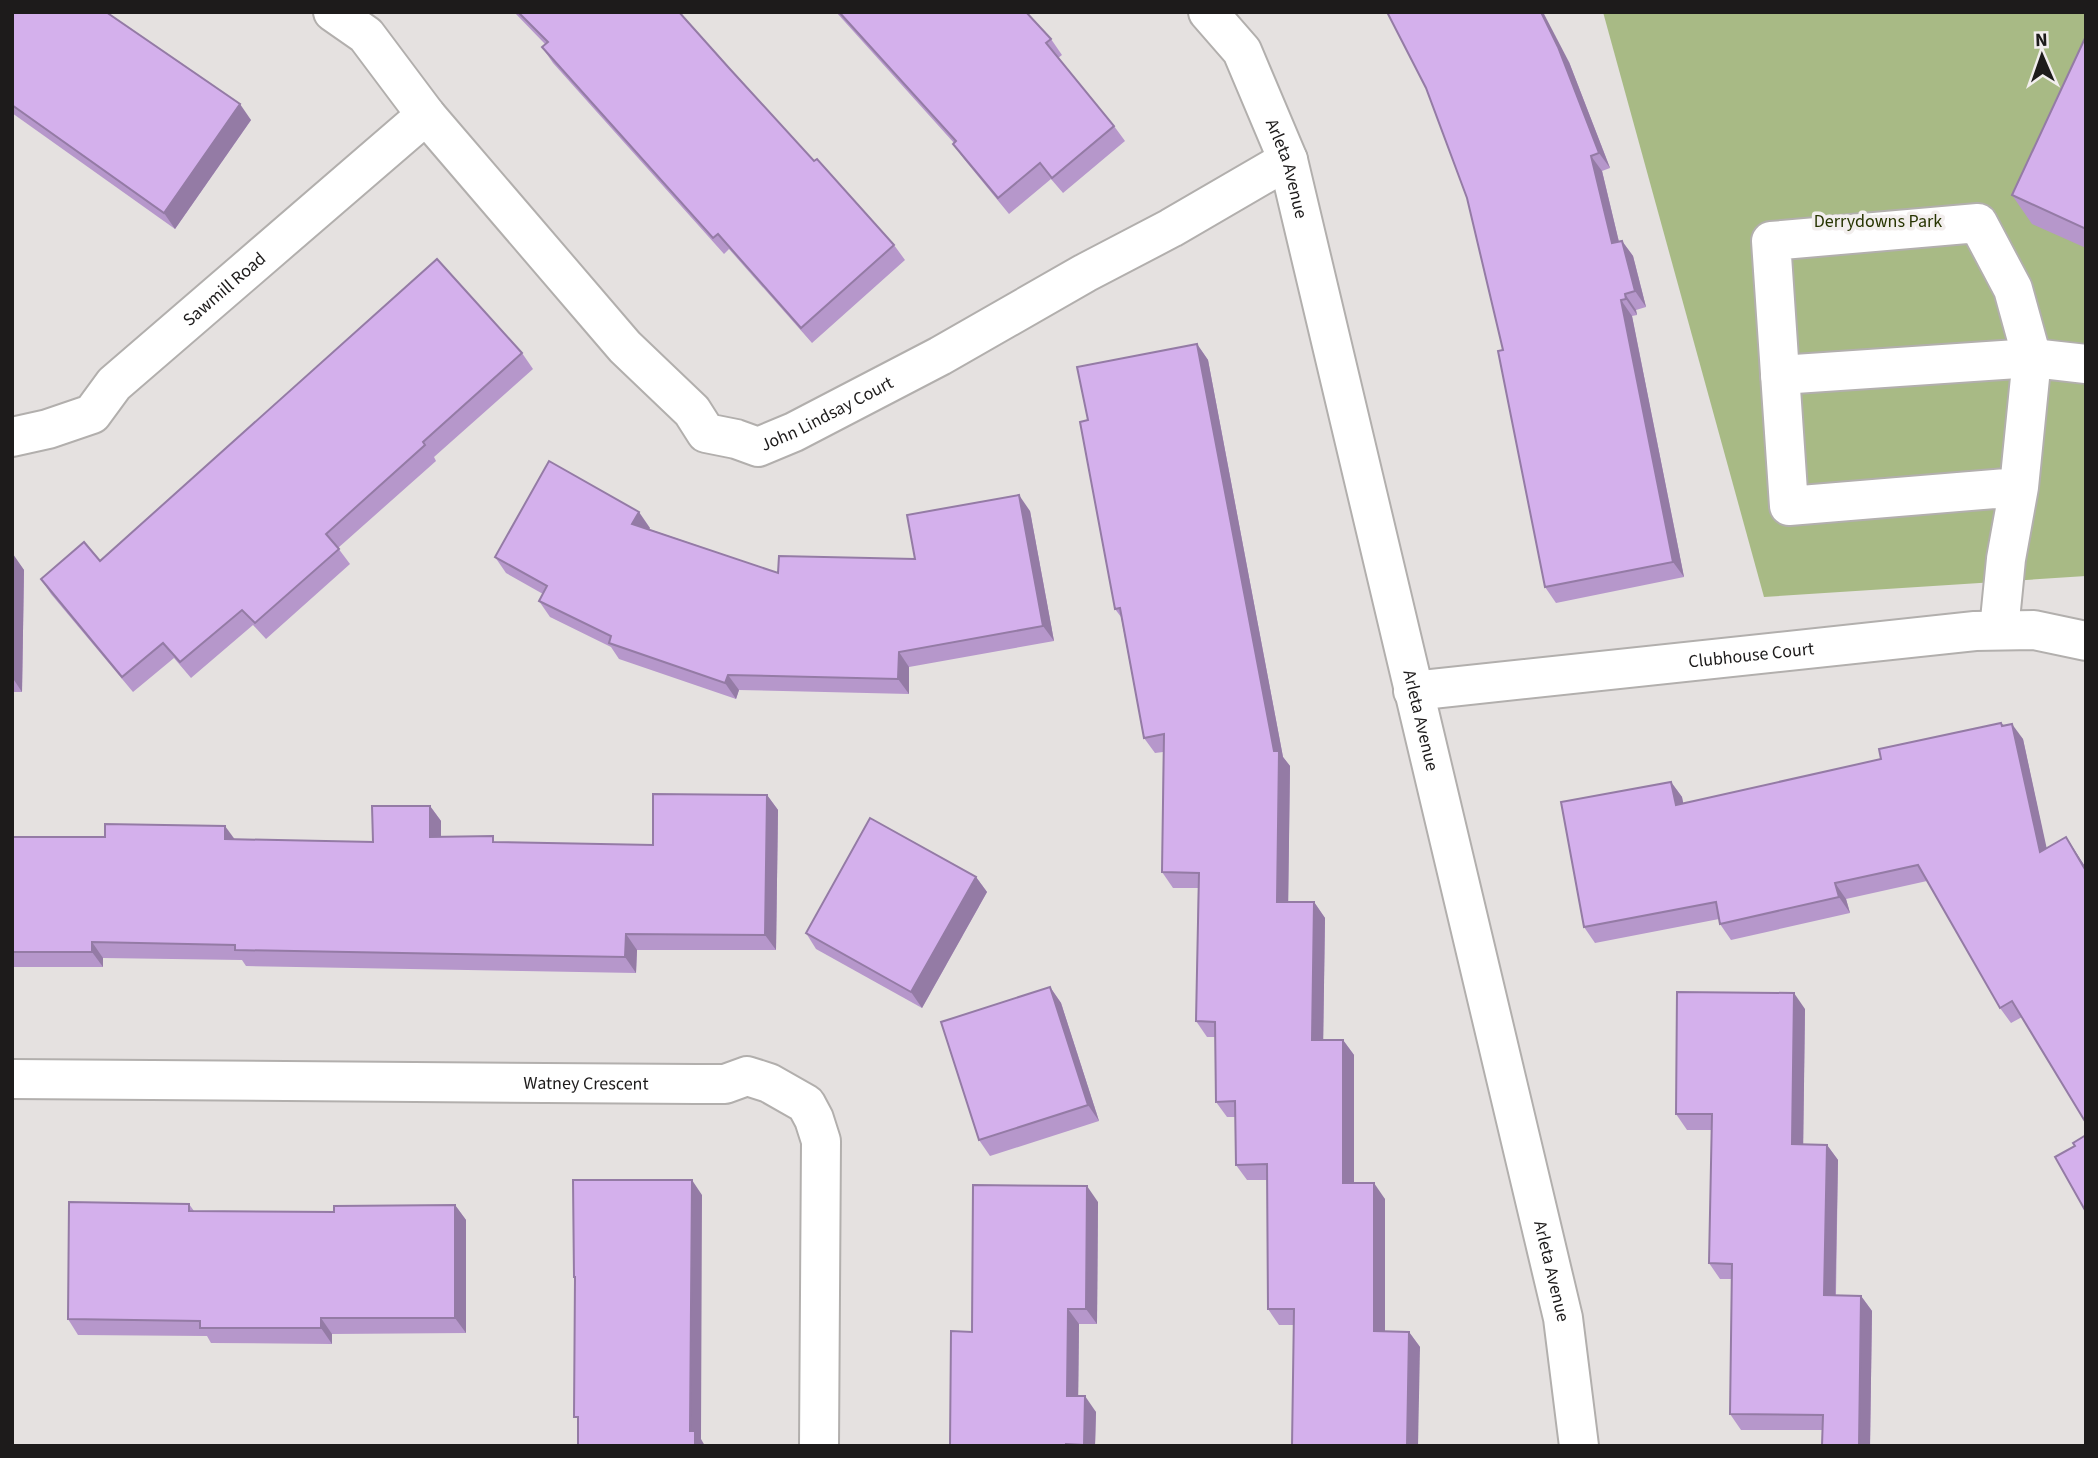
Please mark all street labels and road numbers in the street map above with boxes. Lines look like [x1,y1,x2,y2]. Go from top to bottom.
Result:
street label: Arleta Avenue [1259,115,1314,221]
street label: Sawmill Road [177,246,271,332]
street label: John Lindsay Court [757,370,897,457]
street label: Clubhouse Court [1687,636,1815,674]
street label: Arleta Avenue [1397,667,1445,774]
street label: Watney Crescent [523,1070,649,1096]
street label: Arleta Avenue [1528,1218,1576,1324]

